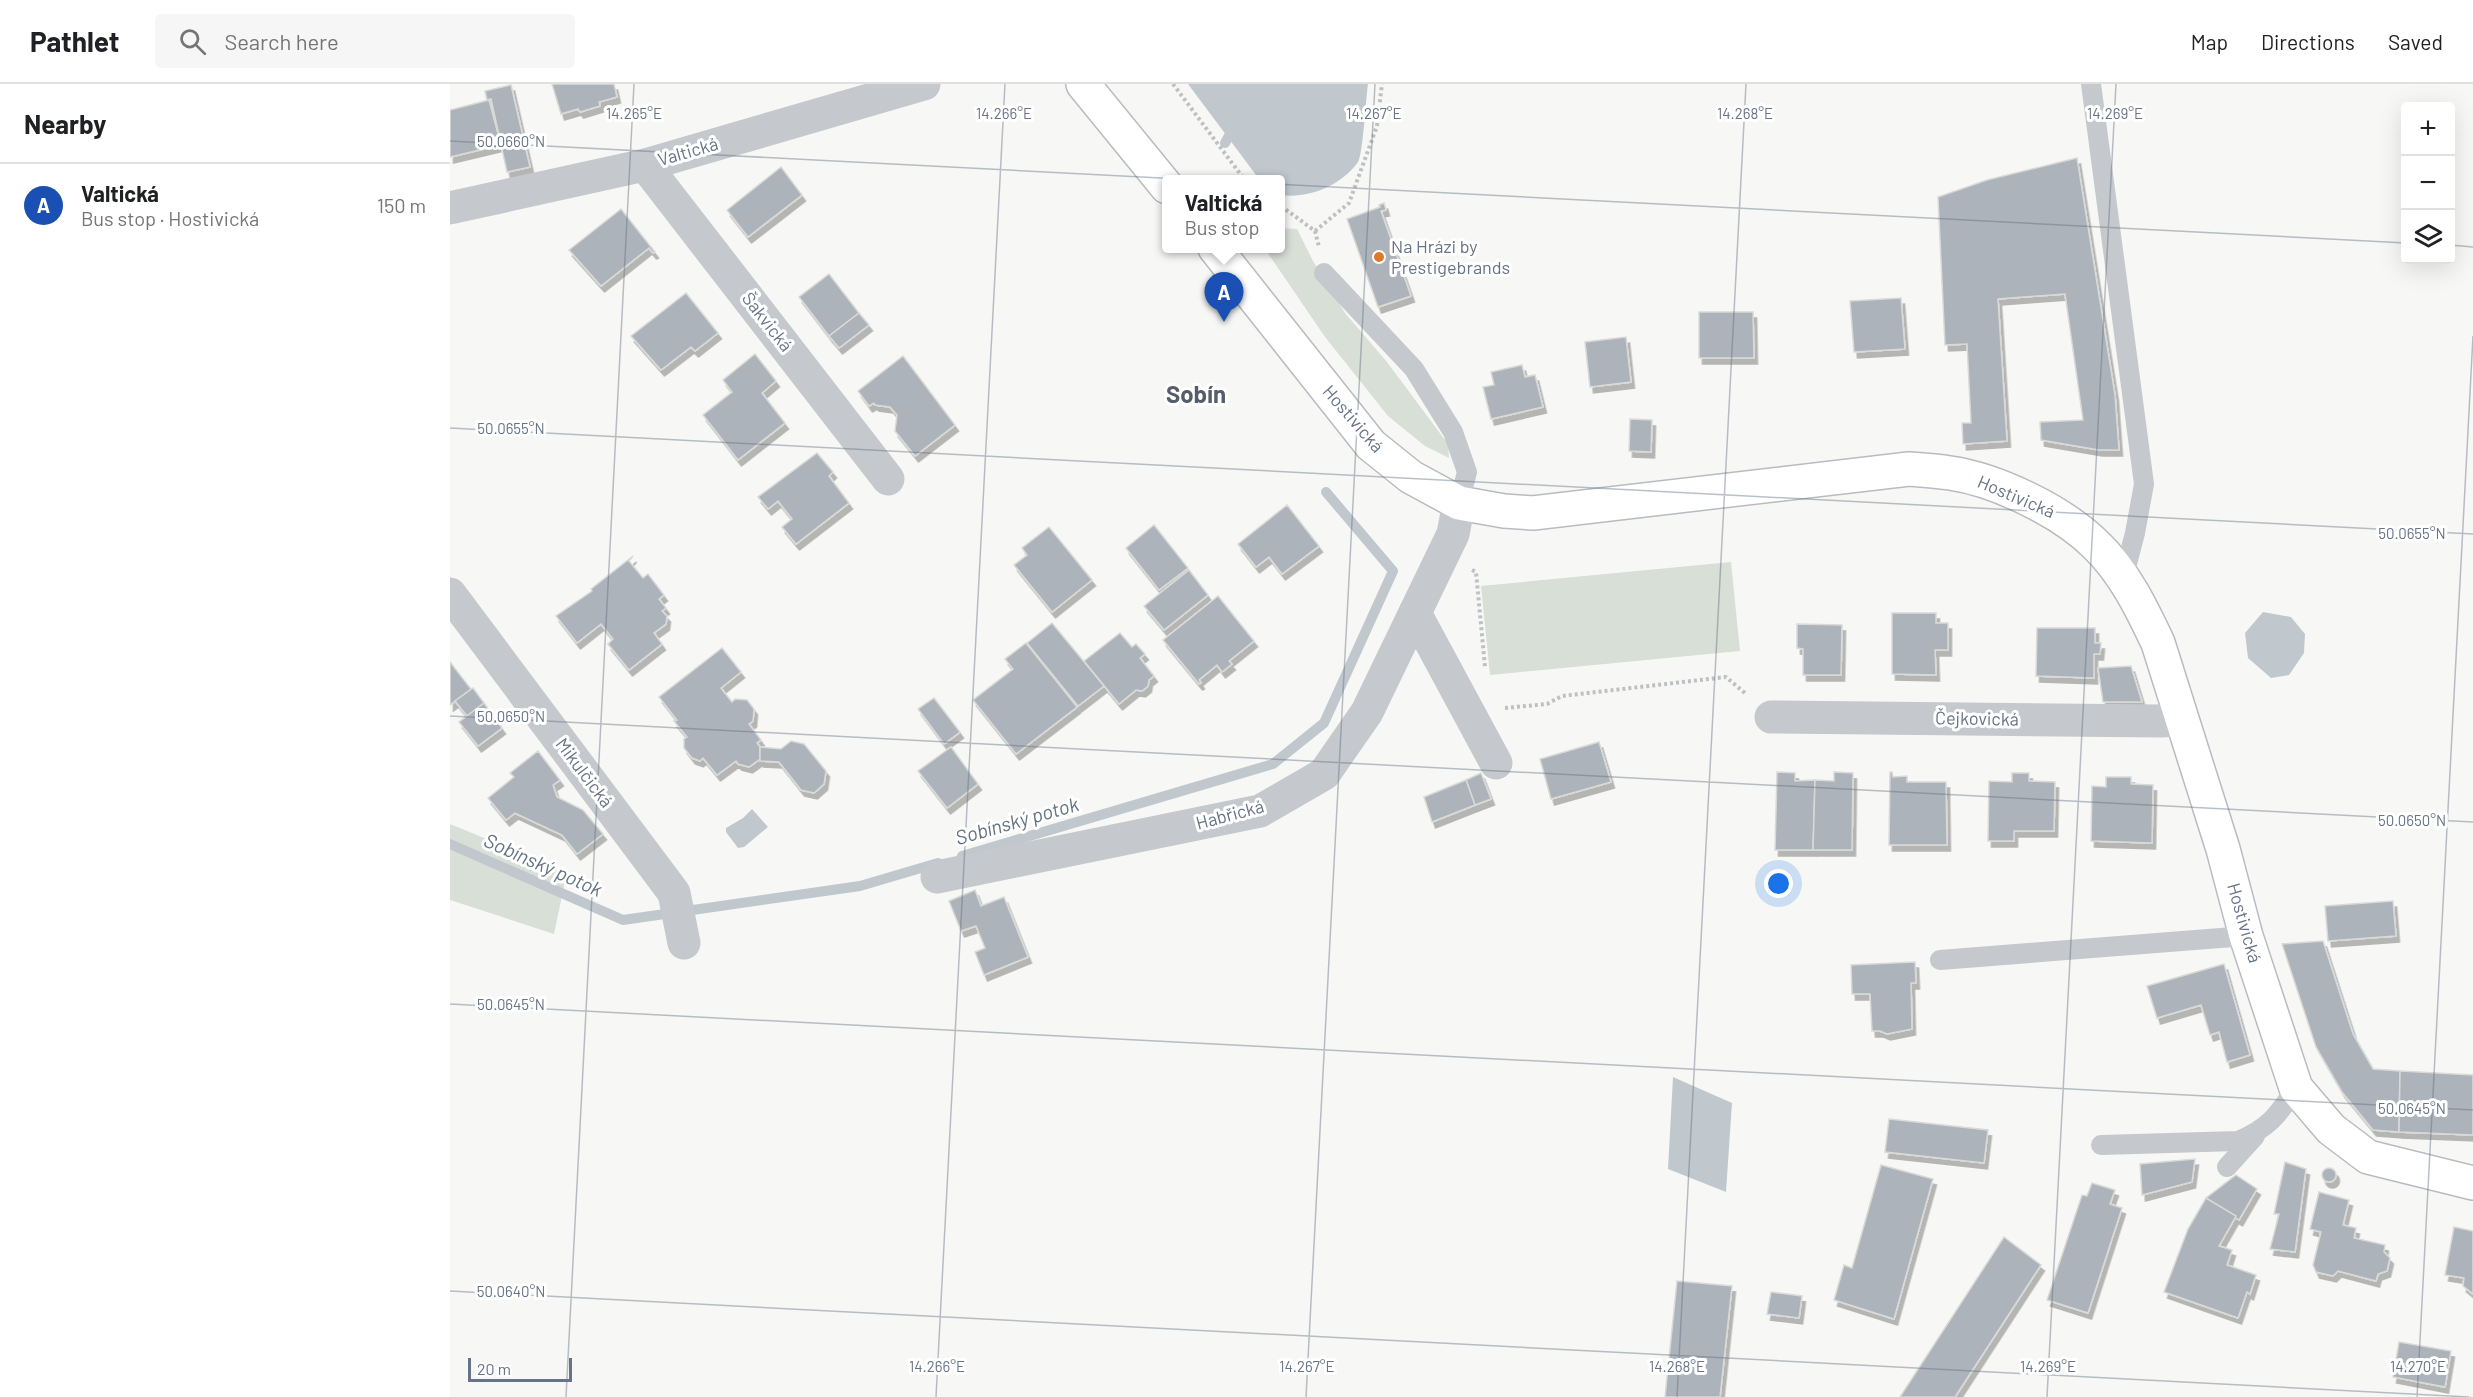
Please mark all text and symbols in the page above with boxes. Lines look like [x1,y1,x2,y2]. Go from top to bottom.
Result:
search box [155,14,575,68]
text: Pathlet [30,24,119,58]
icon: search [176,25,209,58]
text: Search here [224,28,339,54]
text: Map [2191,29,2228,54]
text: Directions [2261,29,2355,54]
text: Saved [2388,29,2443,54]
map controls [2401,102,2455,264]
button: + [2401,102,2455,156]
text: 14.265°E [606,104,662,122]
text: 14.266°E [976,104,1032,122]
text: 14.267°E [1346,104,1402,122]
text: 14.268°E [1717,104,1773,122]
text: 14.269°E [2087,104,2143,122]
text: Nearby [24,108,106,139]
text: 50.0660°N [477,132,545,150]
street label: Valtická [655,132,720,170]
button: − [2401,156,2455,210]
popup [1162,175,1285,253]
text: Valtická [81,180,159,206]
text: Valtická [1185,189,1263,215]
text: A [37,193,50,217]
text: 150 m [377,193,426,217]
text: Bus stop · Hostivická [81,206,259,230]
button: layers [2401,210,2455,264]
text: Bus stop [1185,215,1260,239]
place label: Na Hrázi by Prestigebrands [1391,235,1510,278]
marker: Na Hrázi by Prestigebrands [1372,250,1386,264]
pin: A [1204,272,1244,322]
street label: Šakvická [738,287,798,355]
district label: Sobín [1166,379,1226,408]
street label: Hostivická [1319,380,1389,456]
text: 50.0655°N [477,419,545,437]
street label: Hostivická [1974,470,2058,522]
text: 50.0655°N [2378,524,2446,542]
street label: Čejkovická [1935,706,2019,730]
text: 50.0650°N [477,707,545,725]
street label: Mikulčická [551,733,618,812]
water label: Sobínský potok [952,791,1081,849]
street label: Habřická [1193,794,1266,834]
text: 50.0650°N [2378,811,2446,829]
water label: Sobínský potok [480,827,607,901]
your location [1764,869,1793,898]
street label: Hostivická [2223,880,2267,965]
text: 50.0645°N [477,995,545,1013]
text: 50.0645°N [2378,1099,2446,1117]
text: 50.0640°N [477,1282,545,1300]
scale bar [468,1355,572,1382]
text: 14.266°E [909,1357,965,1375]
text: 14.267°E [1279,1357,1335,1375]
text: 14.268°E [1649,1357,1705,1375]
text: 14.269°E [2020,1357,2076,1375]
text: 14.270°E [2390,1357,2446,1375]
text: 20 m [477,1359,511,1378]

